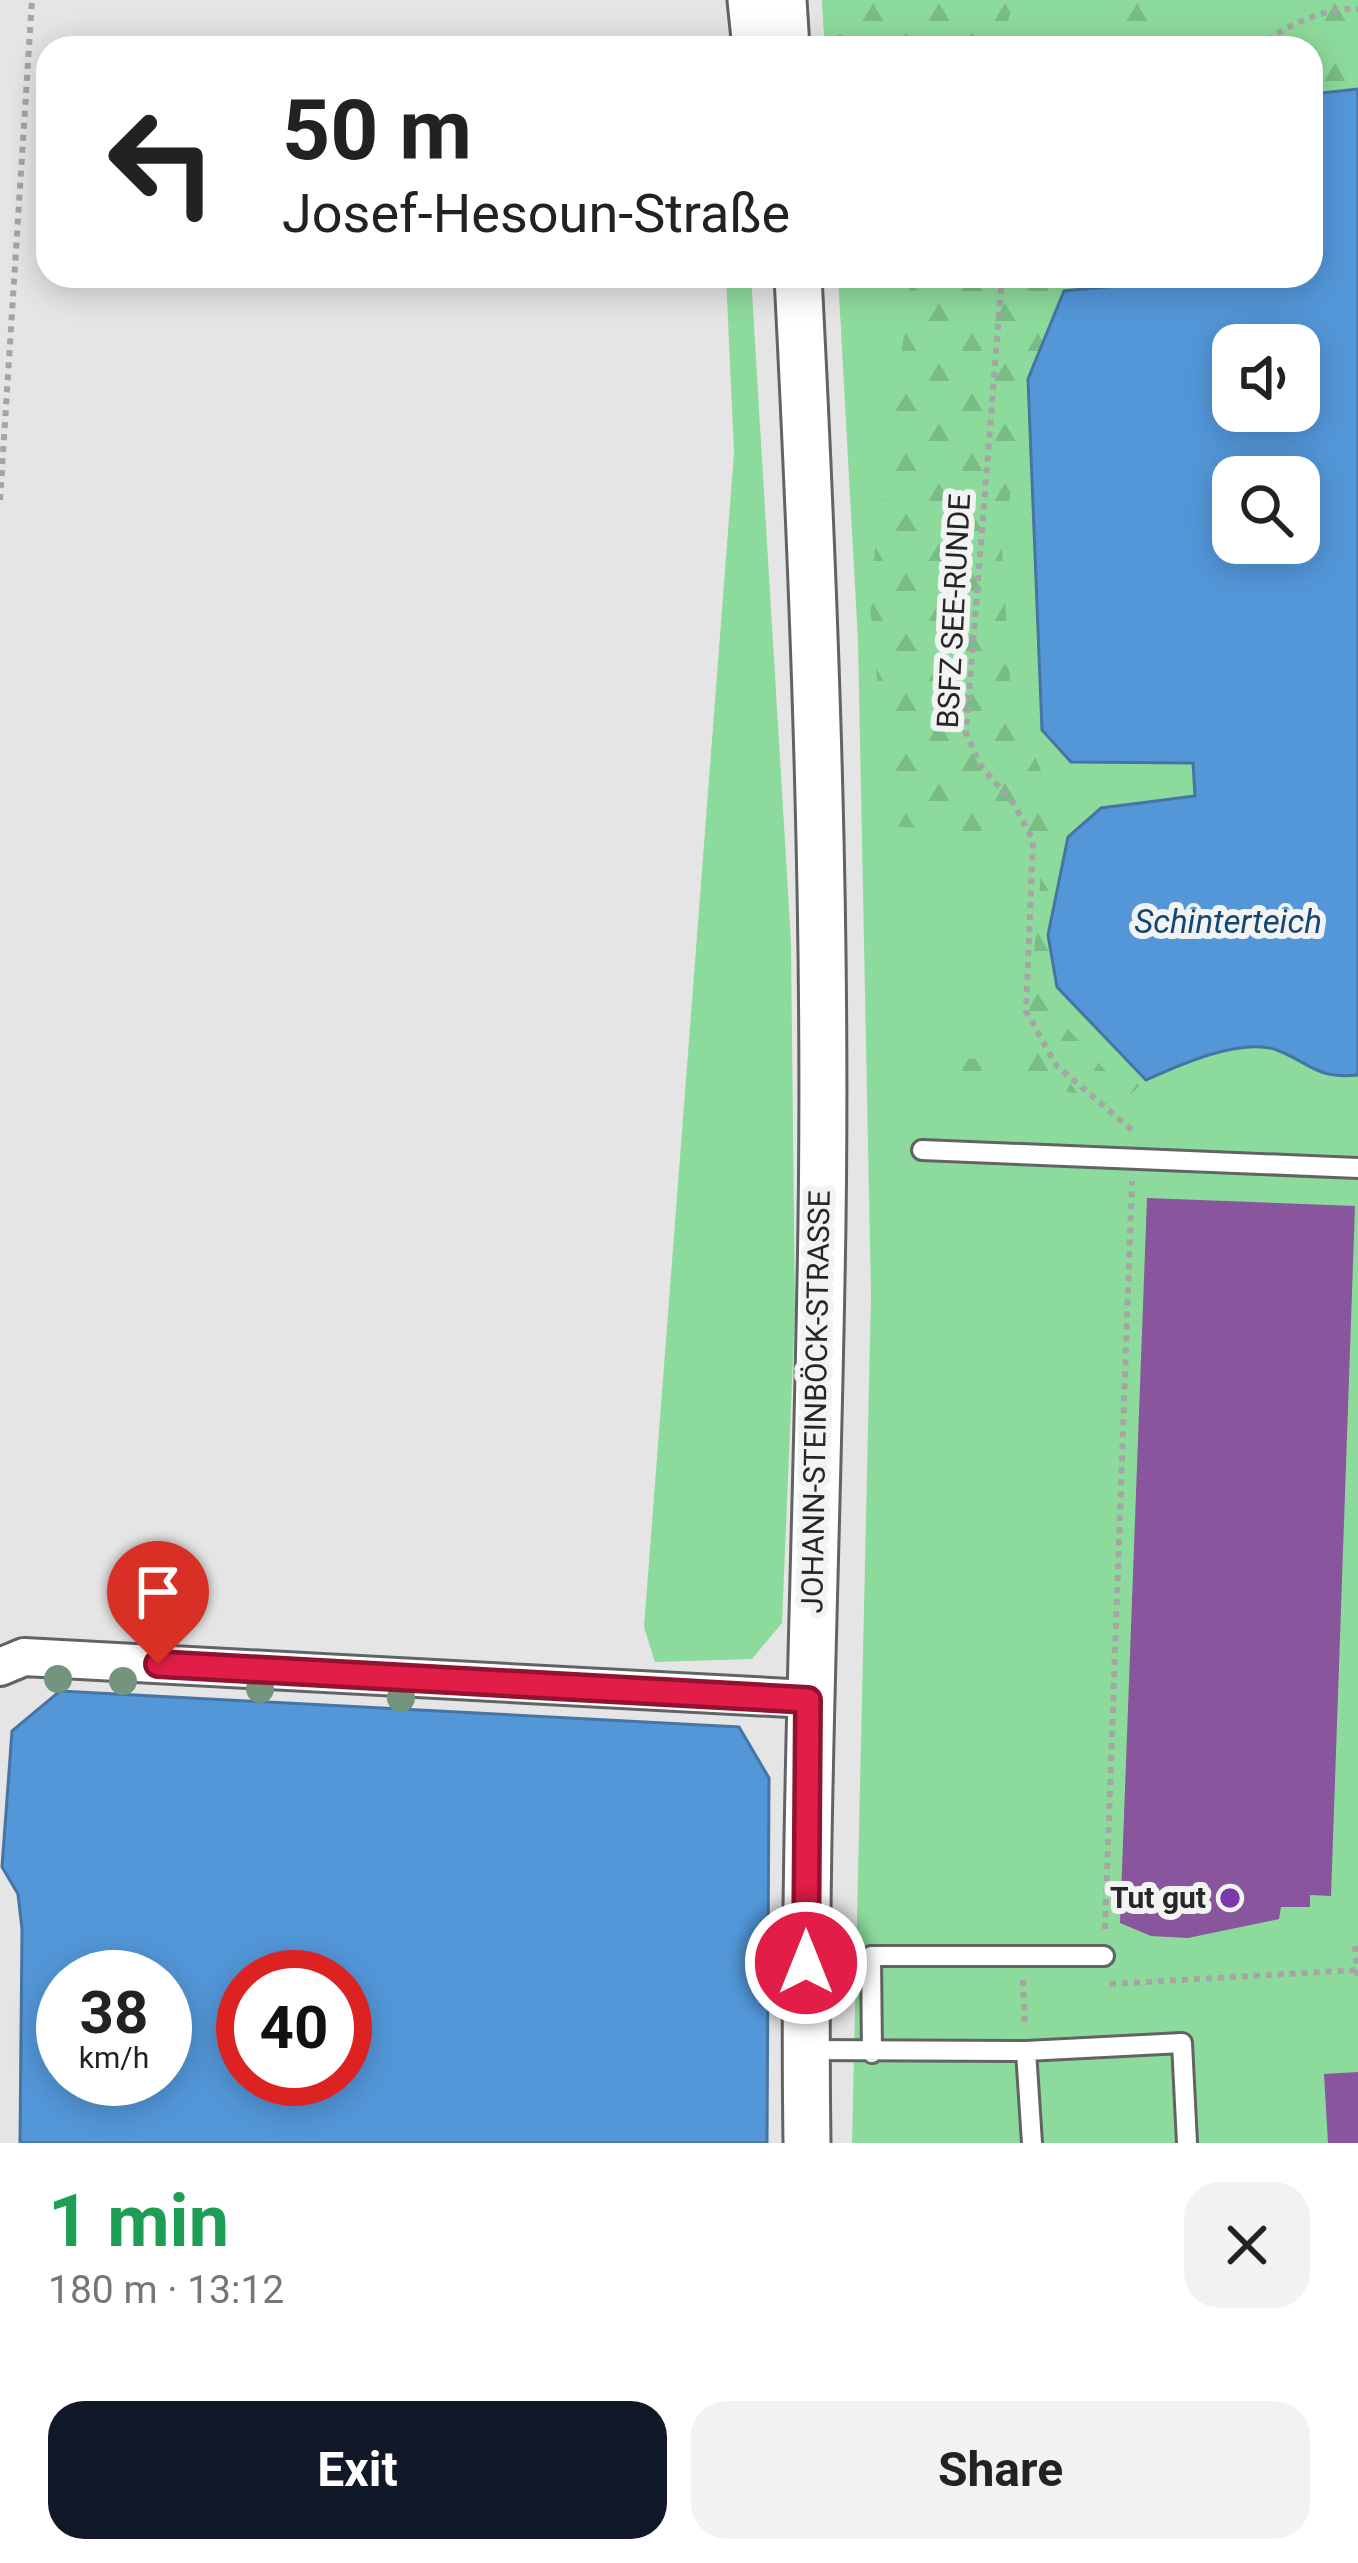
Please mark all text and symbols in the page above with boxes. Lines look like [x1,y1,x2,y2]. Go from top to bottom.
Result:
text: 50 m [282,81,472,180]
icon: left [84,84,240,240]
text: Josef-Hesoun-Straße [282,182,790,245]
map controls [1212,324,1320,564]
button: sound [1212,324,1320,432]
button: search [1212,456,1320,564]
street label: BSFZ SEE-RUNDE [930,493,977,729]
water label: Schinterteich [1134,902,1322,941]
street label: JOHANN-STEINBÖCK-STRASSE [794,1190,837,1614]
pin [107,1541,209,1664]
icon: arrive [125,1559,191,1625]
place label: Tut gut [1110,1880,1206,1915]
marker: Tut gut [1217,1885,1243,1911]
position arrow [743,1900,869,2026]
speed limit sign: 40 [216,1950,372,2106]
text: 38 [80,1977,148,2048]
text: km/h [79,2040,149,2075]
text: 1 min [48,2179,229,2264]
button: close [1184,2182,1310,2308]
text: 180 m · 13:12 [48,2267,284,2313]
button: Exit [48,2401,667,2539]
button: Share [691,2401,1310,2539]

